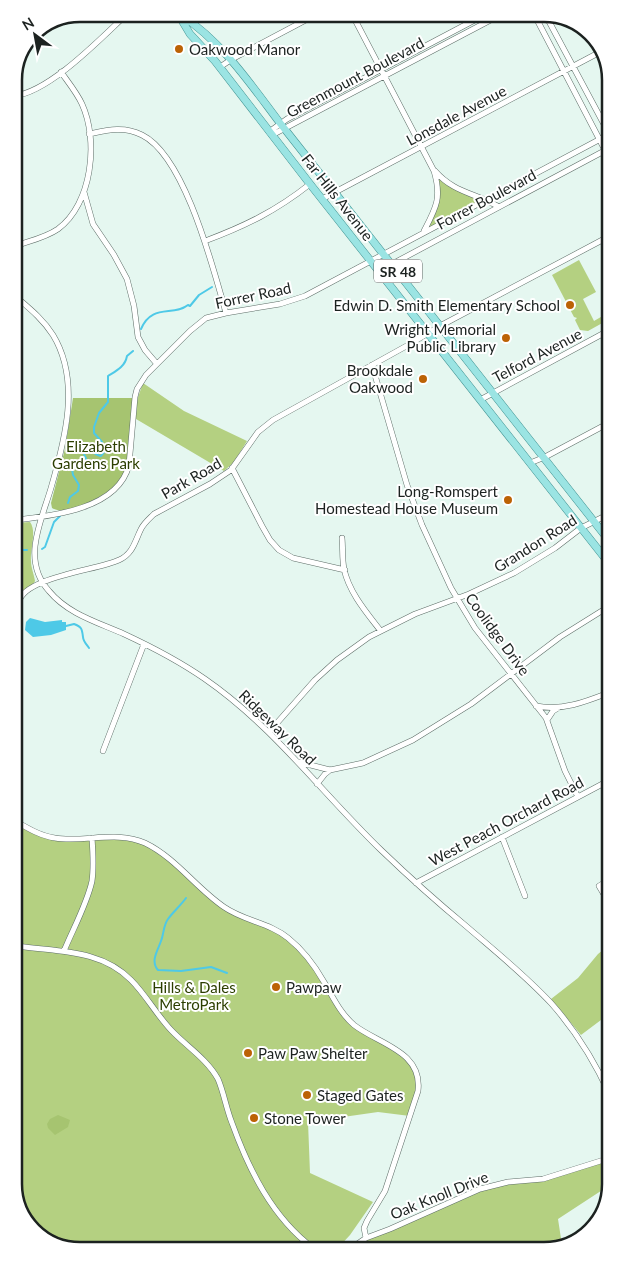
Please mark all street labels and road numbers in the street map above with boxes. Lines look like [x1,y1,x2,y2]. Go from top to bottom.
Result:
street label: Greenmount Boulevard [283,33,427,121]
street label: Lonsdale Avenue [403,81,509,149]
street label: Far Hills Avenue [298,150,378,244]
street label: Forrer Boulevard [433,165,539,233]
road number: SR 48 [374,260,422,282]
street label: Forrer Road [213,278,293,312]
street label: Telford Avenue [489,324,585,386]
street label: Park Road [158,454,224,502]
street label: Grandon Road [490,510,580,576]
street label: Coolidge Drive [462,589,534,679]
street label: Ridgeway Road [236,686,320,768]
street label: West Peach Orchard Road [426,773,586,869]
street label: Oak Knoll Drive [387,1167,491,1223]

